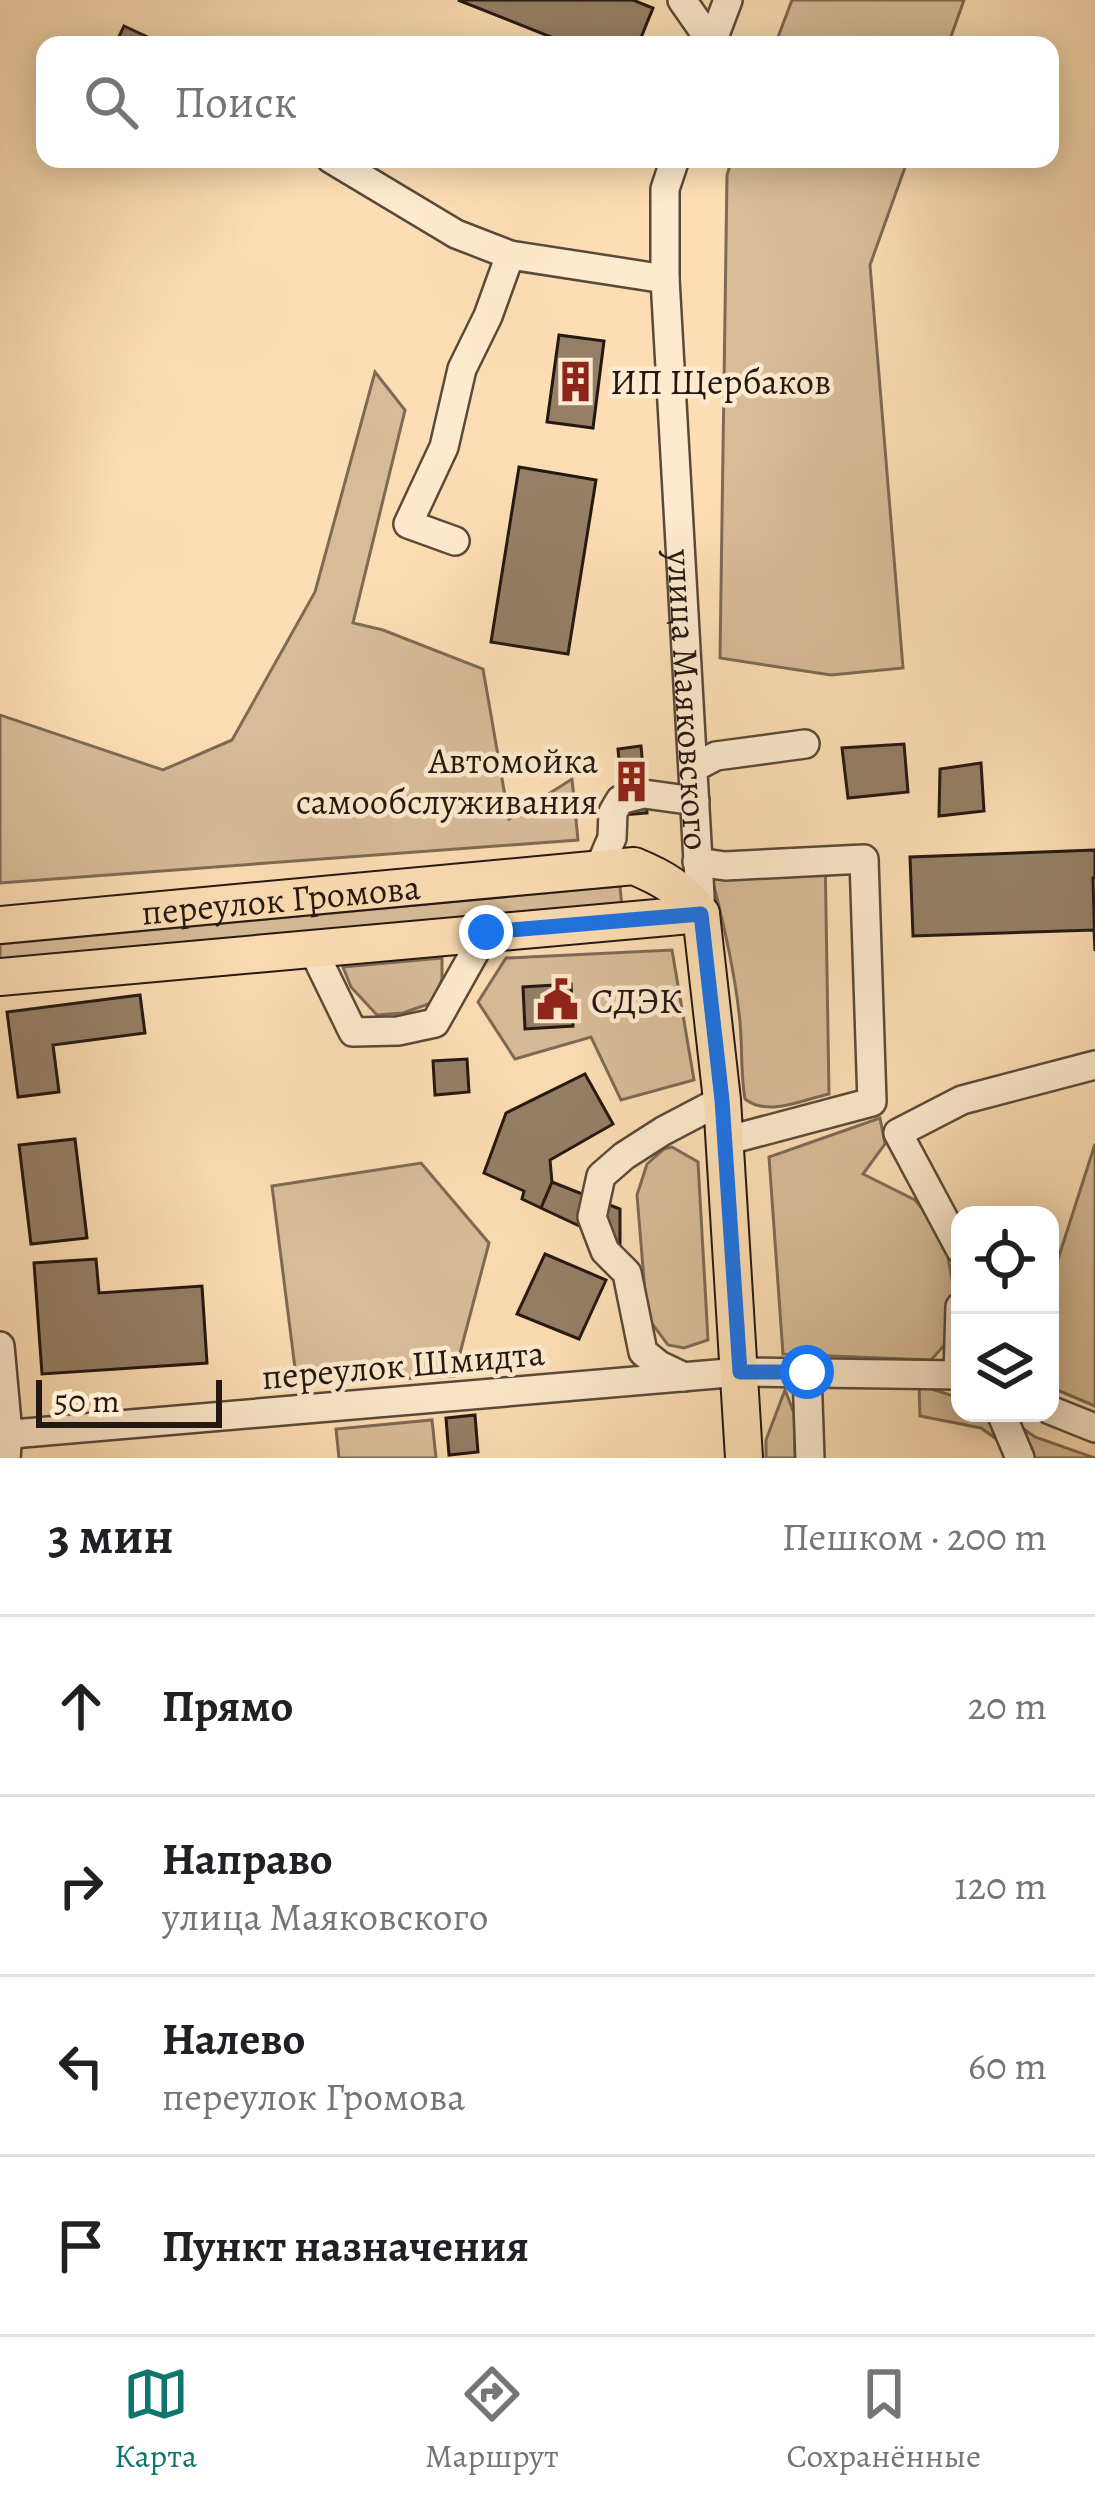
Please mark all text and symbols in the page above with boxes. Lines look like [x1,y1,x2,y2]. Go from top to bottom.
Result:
search box [36,36,1059,168]
icon: search [78,69,144,135]
text: Поиск [174,71,297,133]
place label: ИП Щербаков [610,357,831,406]
building icon: ИП Щербаков [553,358,599,404]
street label: улица Маяковского [655,547,721,852]
place label: Автомойка самообслуживания [296,736,598,826]
building icon: Автомойка самообслуживания [609,758,655,804]
street label: переулок Громова [139,862,423,937]
route end [459,905,513,959]
place label: СДЭК [591,976,682,1025]
public building icon: СДЭК [534,977,580,1023]
map controls [951,1206,1059,1422]
button: locate [951,1206,1059,1314]
button: layers [951,1314,1059,1422]
street label: переулок Шмидта [259,1328,547,1401]
route start [780,1345,834,1399]
scale bar [36,1374,222,1427]
text: 50 m [54,1378,120,1423]
text: 3 мин [48,1501,174,1571]
text: Пешком · 200 m [782,1510,1047,1563]
icon: ahead [48,1673,114,1739]
text: Прямо [162,1675,293,1737]
text: 20 m [968,1679,1047,1732]
text: Направо [162,1828,333,1890]
icon: right [48,1853,114,1919]
text: 120 m [954,1859,1047,1912]
text: улица Маяковского [162,1890,489,1943]
text: Налево [162,2008,305,2070]
icon: left [48,2033,114,2099]
text: 60 m [968,2039,1047,2092]
text: переулок Громова [162,2070,465,2123]
icon: arrive [48,2213,114,2279]
text: Пункт назначения [162,2215,529,2277]
tab: Карта [114,2361,197,2478]
tab: Маршрут [425,2361,559,2478]
tab: Сохранённые [786,2361,981,2478]

